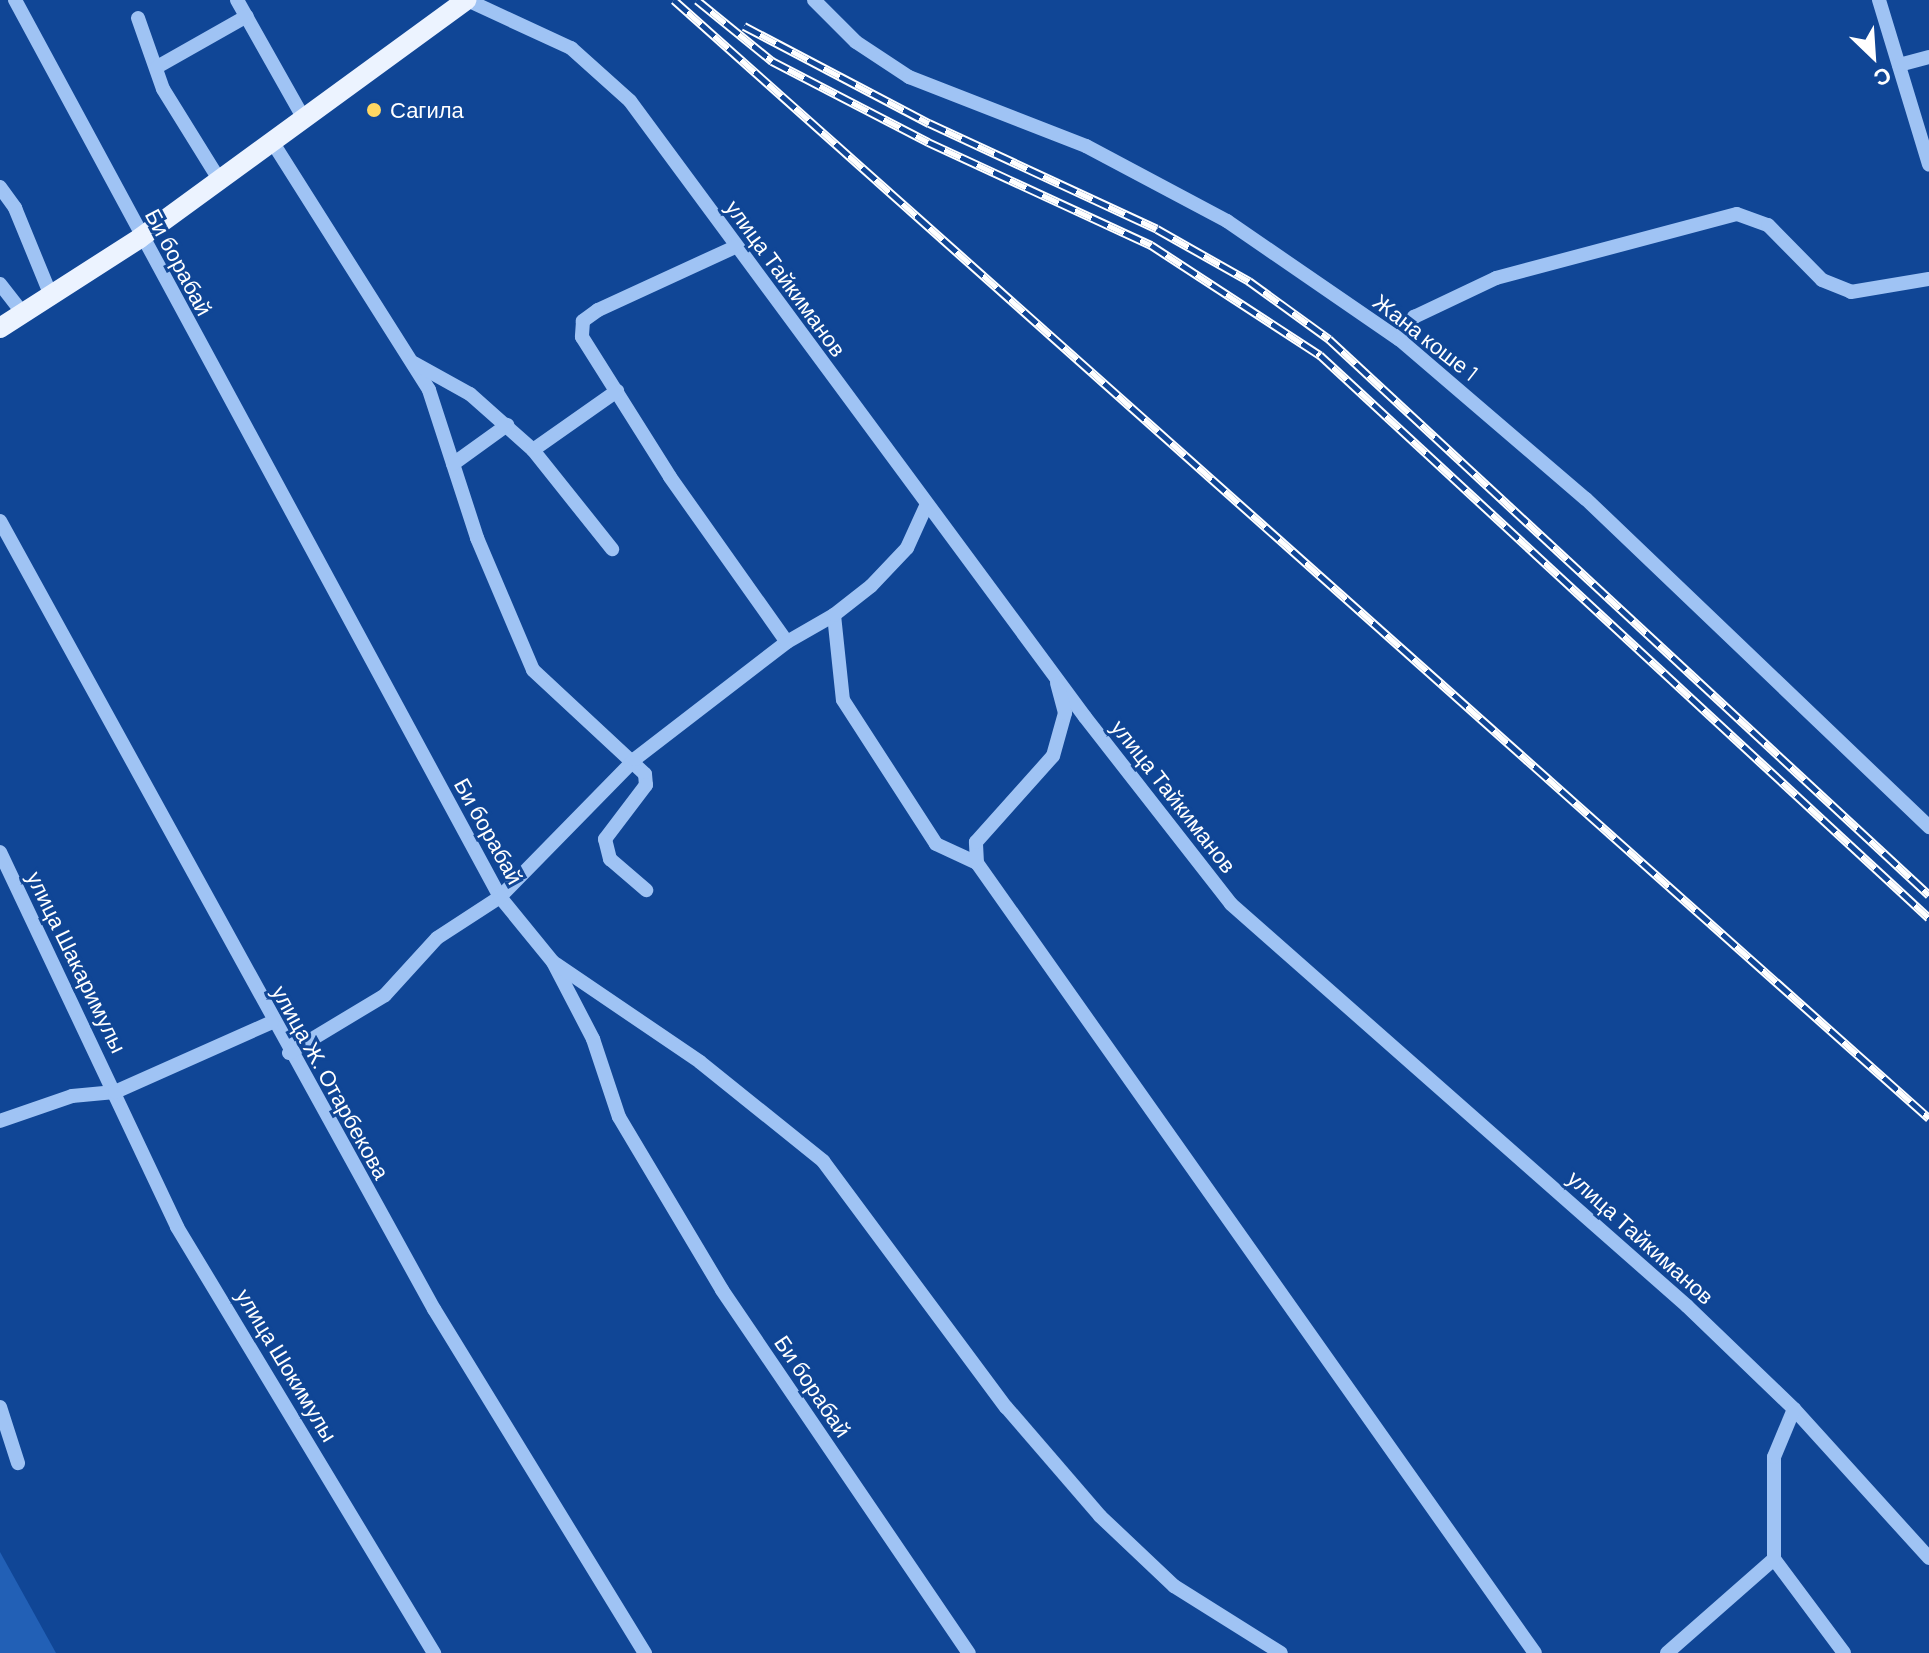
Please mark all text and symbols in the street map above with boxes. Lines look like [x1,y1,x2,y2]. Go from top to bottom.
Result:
north arrow [1833,16,1913,96]
text: С [1870,63,1896,93]
place label: Сагила [390,97,464,123]
marker: Сагила [365,101,383,119]
street label: улица Тайкиманов [720,195,852,361]
street label: Би борабай [140,204,218,320]
street label: Жана коше 1 [1368,288,1484,386]
street label: улица Тайкиманов [1106,714,1242,878]
street label: Би борабай [449,773,529,889]
street label: улица Шакаримулы [22,867,132,1057]
street label: улица Ж. Отарбекова [267,980,395,1184]
street label: улица Тайкиманов [1563,1165,1719,1309]
street label: улица Шокимулы [231,1284,343,1446]
street label: Би борабай [769,1330,857,1442]

